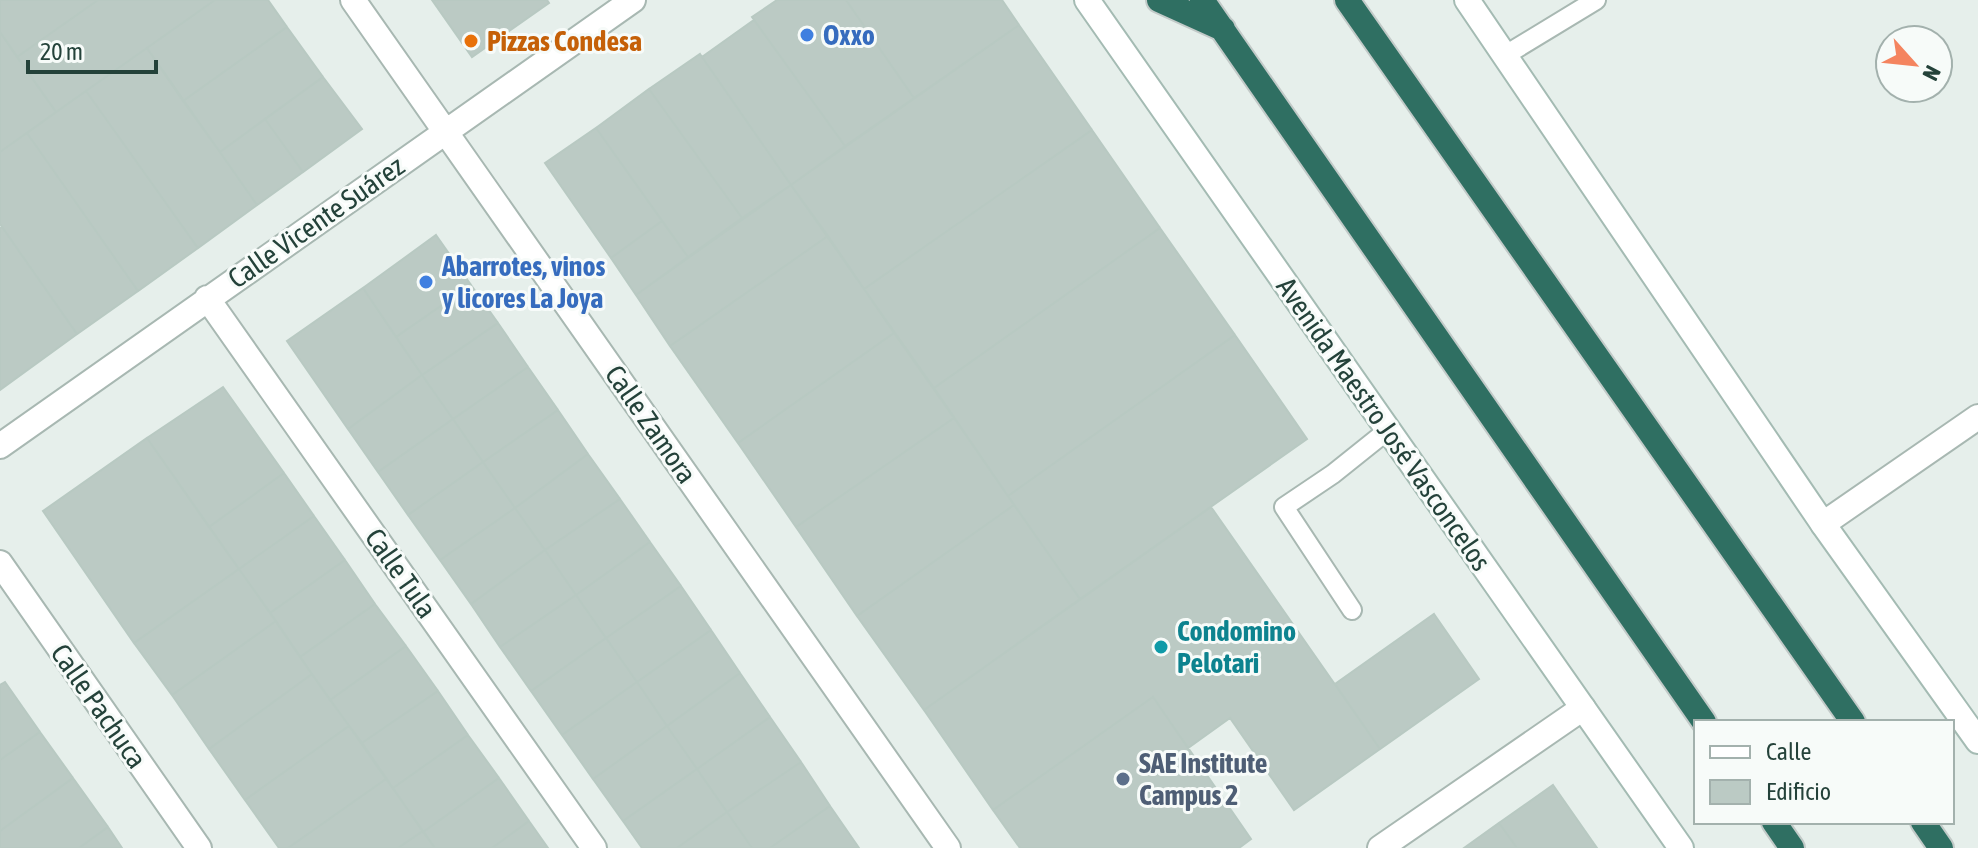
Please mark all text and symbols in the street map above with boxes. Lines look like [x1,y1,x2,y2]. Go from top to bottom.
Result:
place label: Oxxo [823,19,875,51]
scale bar [28,24,156,74]
north arrow [1874,24,1954,104]
place label: Pizzas Condesa [487,25,642,57]
marker: Oxxo [798,26,816,44]
marker: Pizzas Condesa [462,32,480,50]
text: 20 m [40,38,83,65]
text: N [1917,61,1946,85]
street label: Calle Vicente Suárez [222,149,410,295]
place label: Abarrotes, vinos y licores La Joya [441,250,606,314]
street label: Avenida Maestro José Vasconcelos [1270,271,1498,577]
marker: Abarrotes, vinos y licores La Joya [417,273,435,291]
street label: Calle Zamora [599,359,703,489]
street label: Calle Tula [359,522,443,624]
place label: Condomino Pelotari [1177,615,1296,679]
street label: Calle Pachuca [45,638,153,774]
marker: Condomino Pelotari [1152,638,1170,656]
legend [1694,720,1954,824]
text: Calle [1766,738,1811,765]
place label: SAE Institute Campus 2 [1139,747,1267,811]
marker: SAE Institute Campus 2 [1114,770,1132,788]
text: Edificio [1766,778,1831,805]

